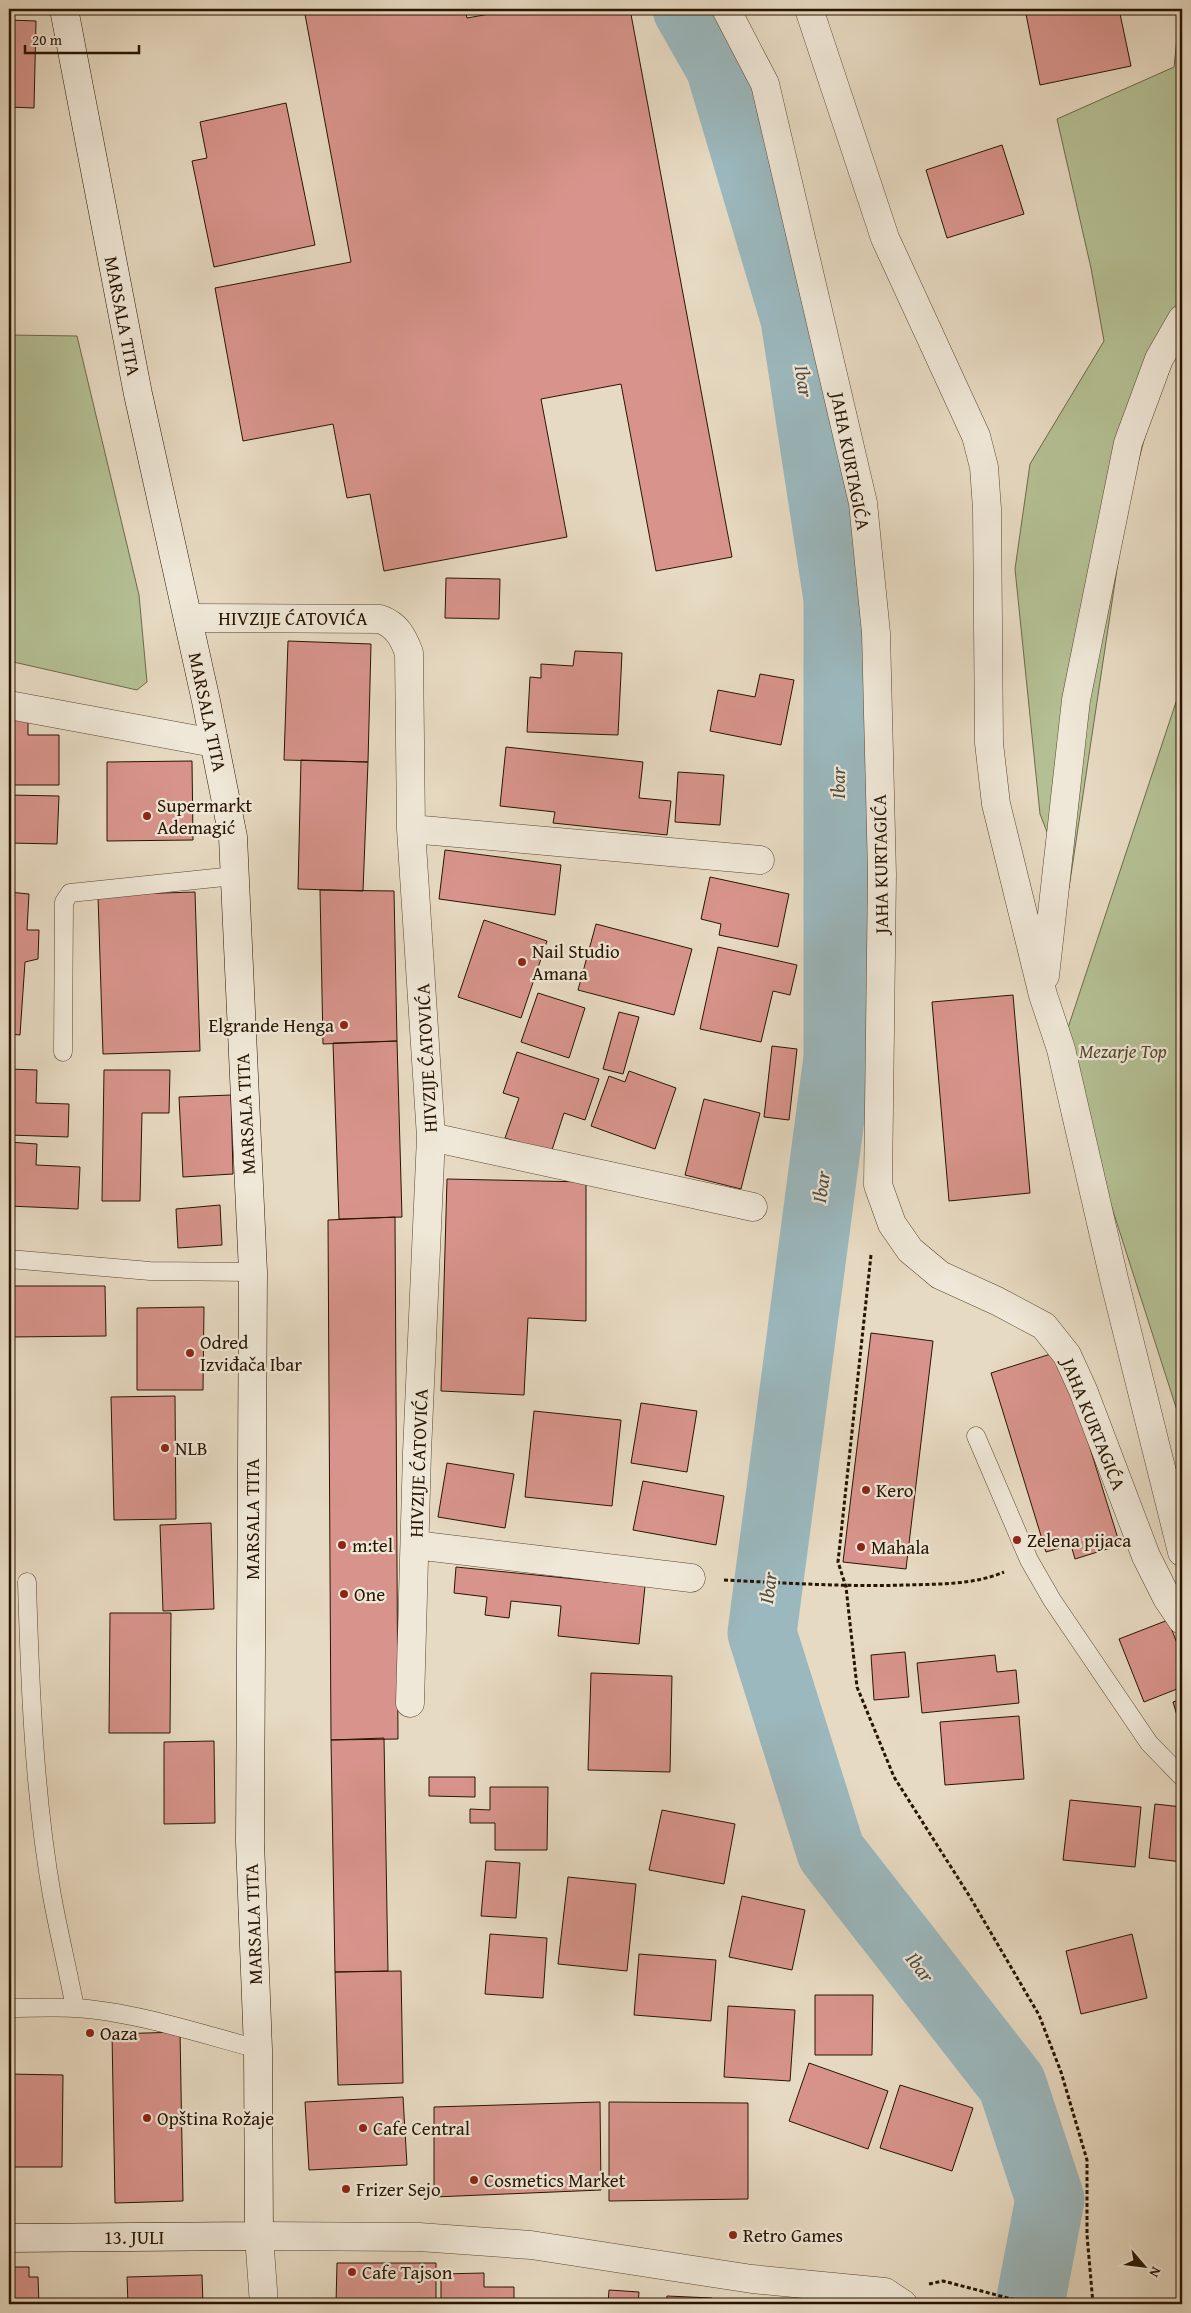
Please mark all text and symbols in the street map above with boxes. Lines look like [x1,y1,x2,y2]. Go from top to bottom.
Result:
scale bar [25,22,139,54]
text: 20 m [32,29,63,50]
street label: MARSALA TITA [98,254,148,379]
water label: Ibar [788,363,821,400]
street label: JAHA KURTAGIĆA [824,388,878,533]
street label: HIVZIJE ĆATOVIĆA [218,604,368,632]
street label: MARSALA TITA [182,650,234,775]
water label: Ibar [823,766,852,799]
place label: Supermarkt Ademagić [157,791,253,841]
street label: JAHA KURTAGIĆA [865,793,895,936]
marker: Supermarkt Ademagić [141,810,153,822]
place label: Nail Studio Amana [532,937,620,987]
marker: Nail Studio Amana [516,956,528,968]
street label: HIVZIJE ĆATOVIĆA [408,982,444,1133]
place label: Elgrande Henga [208,1011,334,1039]
marker: Elgrande Henga [338,1019,350,1031]
park label: Mezarje Top [1079,1037,1167,1065]
street label: MARSALA TITA [228,1052,262,1175]
water label: Ibar [804,1169,837,1205]
place label: Odred Izviđača Ibar [200,1328,302,1378]
marker: Odred Izviđača Ibar [184,1347,196,1359]
street label: JAHA KURTAGIĆA [1054,1352,1133,1494]
street label: HIVZIJE ĆATOVIĆA [401,1387,435,1538]
place label: NLB [175,1434,207,1462]
marker: NLB [159,1442,171,1454]
street label: MARSALA TITA [238,1458,266,1580]
place label: Kero [876,1476,913,1504]
marker: Kero [860,1484,872,1496]
place label: Zelena pijaca [1027,1526,1131,1554]
place label: m:tel [352,1531,393,1559]
place label: Mahala [871,1533,930,1561]
marker: Zelena pijaca [1011,1534,1023,1546]
marker: m:tel [336,1539,348,1551]
marker: Mahala [855,1541,867,1553]
water label: Ibar [751,1570,784,1606]
place label: One [354,1580,385,1608]
marker: One [338,1588,350,1600]
street label: MARSALA TITA [237,1862,269,1985]
water label: Ibar [899,1945,942,1989]
place label: Oaza [100,2019,138,2047]
marker: Oaza [84,2027,96,2039]
place label: Opština Rožaje [157,2104,274,2132]
marker: Opština Rožaje [141,2112,153,2124]
place label: Cafe Central [373,2114,470,2142]
marker: Cafe Central [357,2122,369,2134]
place label: Cosmetics Market [484,2166,626,2194]
marker: Cosmetics Market [468,2174,480,2186]
place label: Frizer Sejo [356,2175,441,2203]
marker: Frizer Sejo [340,2183,352,2195]
place label: Retro Games [743,2221,843,2249]
street label: 13. JULI [104,2223,164,2251]
marker: Retro Games [727,2229,739,2241]
north arrow [1118,2240,1168,2290]
place label: Cafe Tajson [362,2258,453,2286]
text: N [1144,2263,1167,2281]
marker: Cafe Tajson [346,2266,358,2278]

